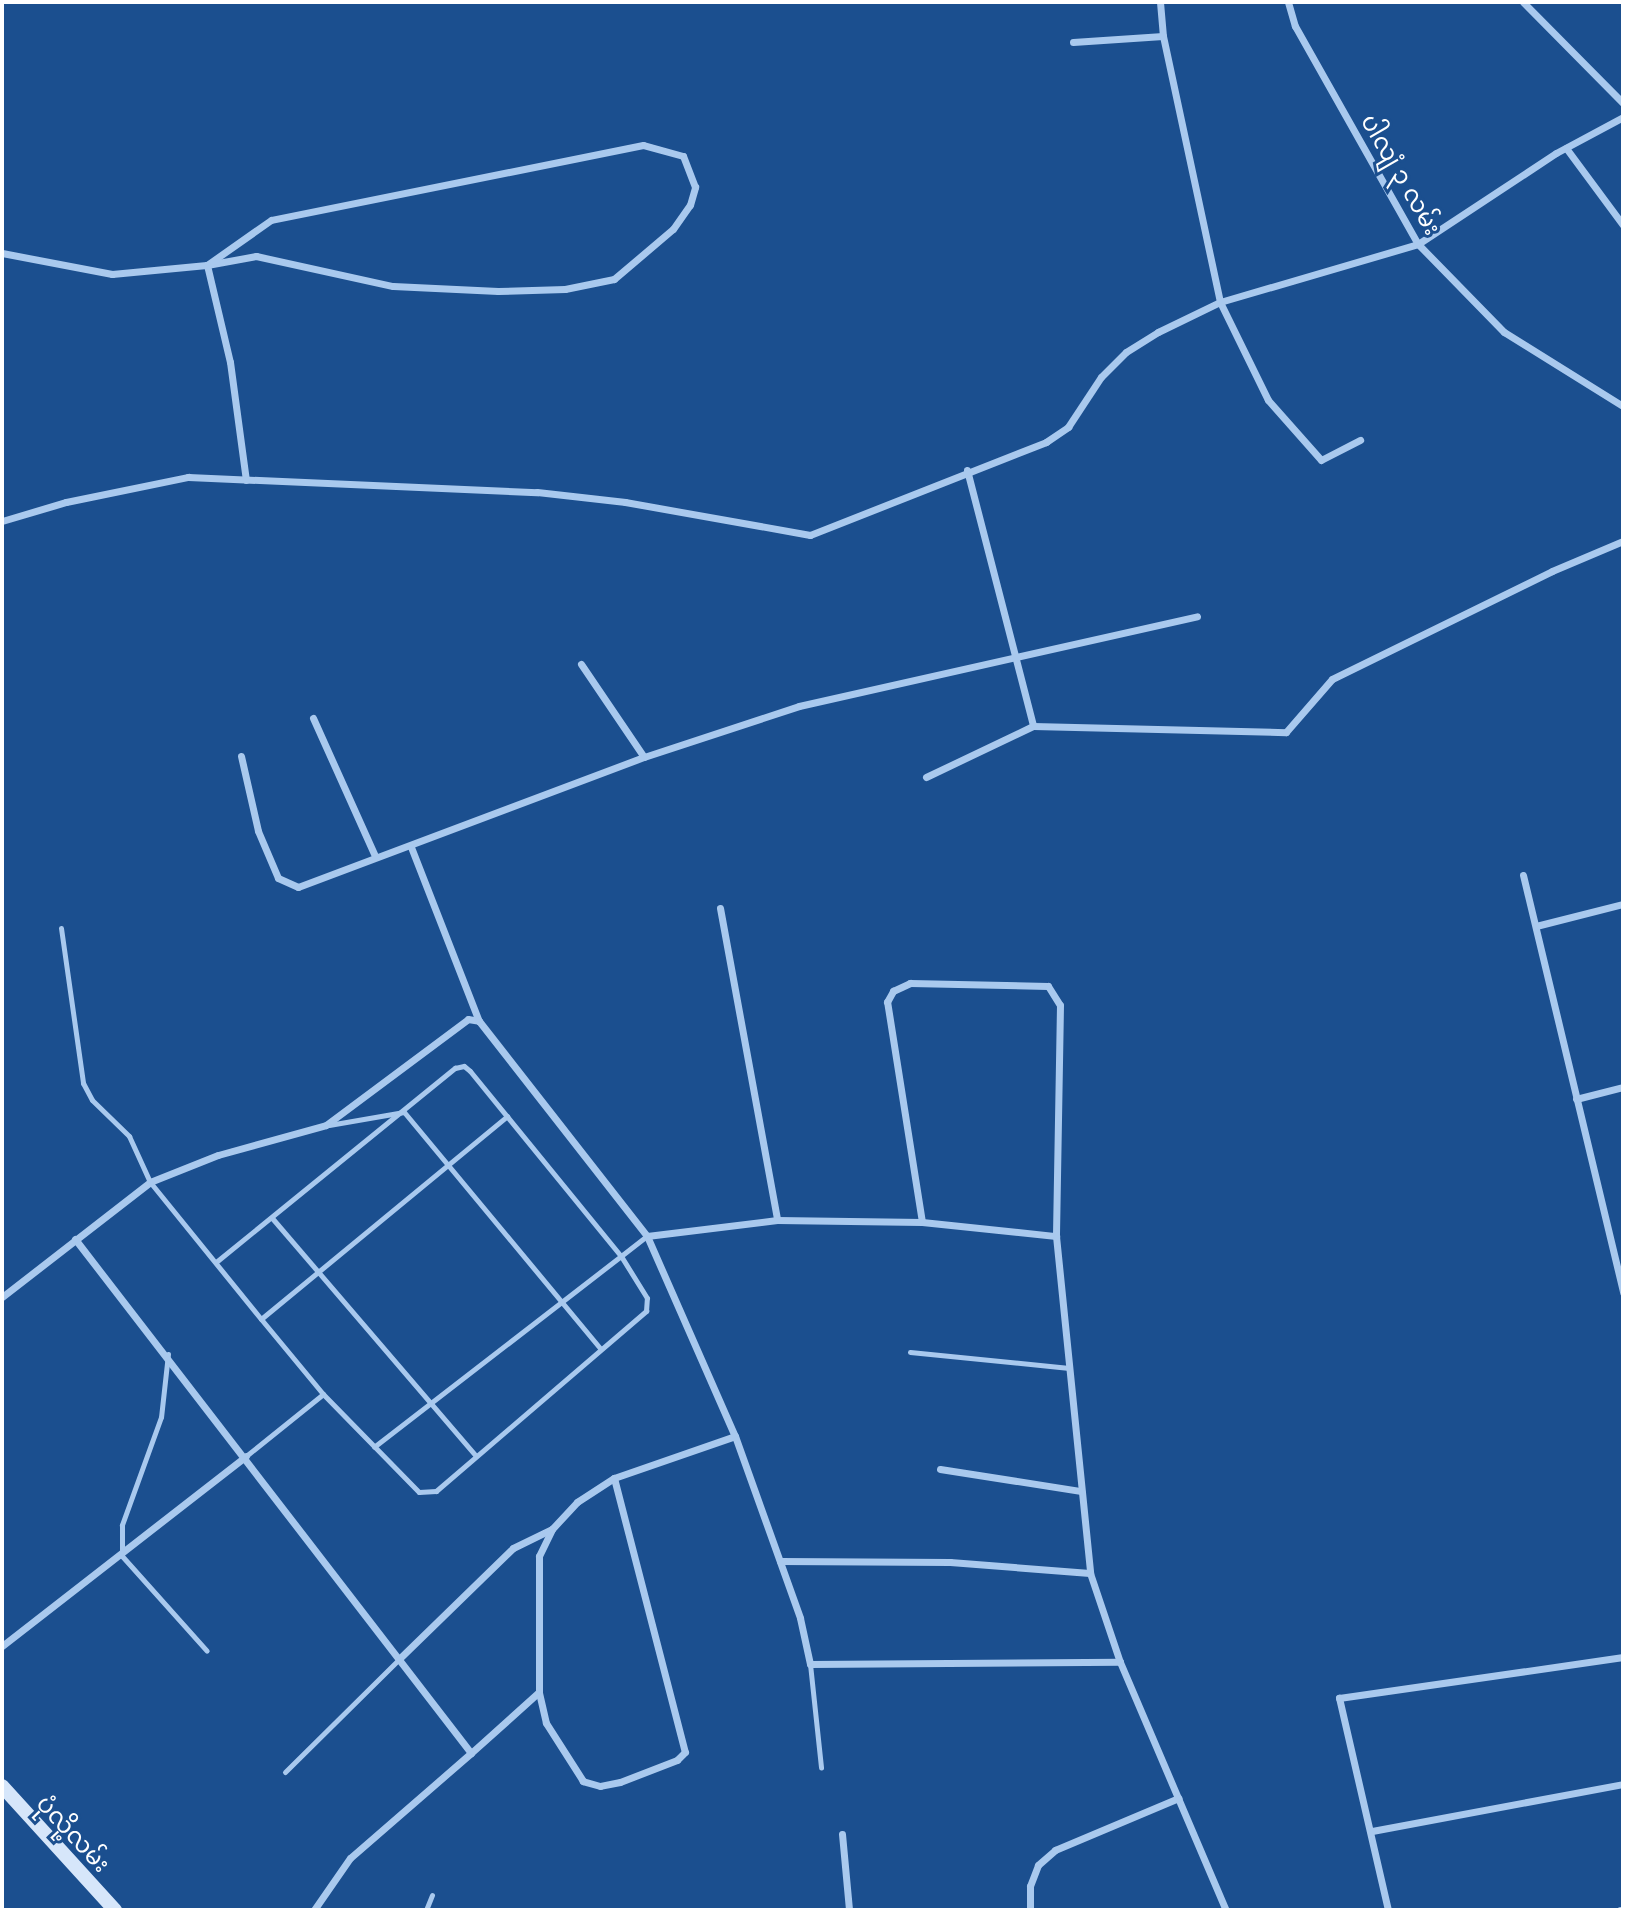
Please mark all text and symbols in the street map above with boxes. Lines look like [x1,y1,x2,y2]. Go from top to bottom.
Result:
street label: ပါလျံ ၃ လမ်း [1356,108,1448,240]
street label: ပုံလို့လမ်း [31,1789,117,1877]

